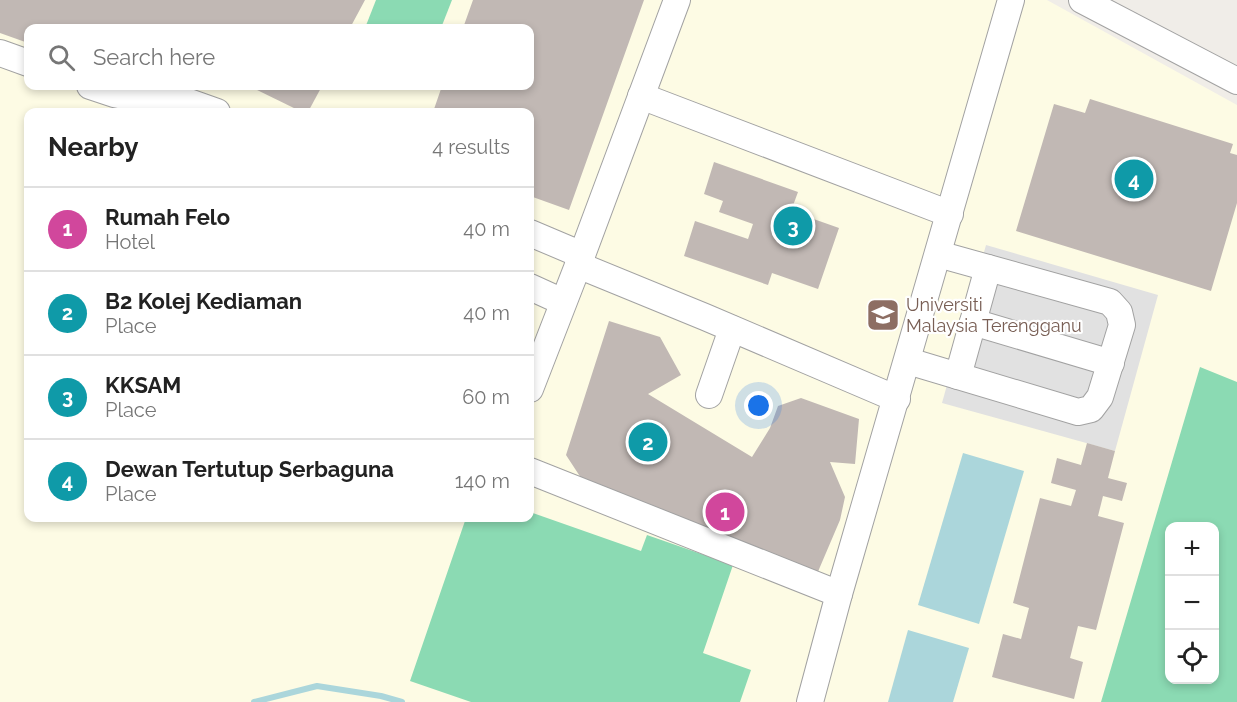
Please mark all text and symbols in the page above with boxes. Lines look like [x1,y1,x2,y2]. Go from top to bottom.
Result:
search box [24,24,534,90]
icon: search [45,41,78,74]
text: Search here [93,44,215,70]
text: Nearby [48,132,138,162]
text: 4 results [432,135,510,159]
pin: 4 [1114,156,1154,201]
text: Rumah Felo [105,204,230,230]
pin: 3 [774,204,812,248]
text: 1 [63,217,72,241]
text: 40 m [463,217,510,241]
text: Hotel [105,230,155,254]
text: B2 Kolej Kediaman [105,288,302,314]
place label: Universiti Malaysia Terengganu [906,294,1082,336]
school or university icon: Universiti Malaysia Terengganu [865,297,901,333]
text: 2 [62,301,73,325]
text: 40 m [463,301,510,325]
text: Place [105,314,156,338]
text: KKSAM [105,372,181,398]
text: 3 [62,385,73,409]
text: 60 m [462,385,510,409]
your location [744,391,773,420]
text: Place [105,398,156,422]
pin: 2 [628,420,668,464]
text: Dewan Tertutup Serbaguna [105,456,394,482]
text: 4 [62,469,73,493]
text: 140 m [455,469,510,493]
text: Place [105,482,156,506]
pin: 1 [706,490,744,534]
map controls [1165,522,1219,684]
button: + [1165,522,1219,576]
button: − [1165,576,1219,630]
button: locate [1165,630,1219,684]

